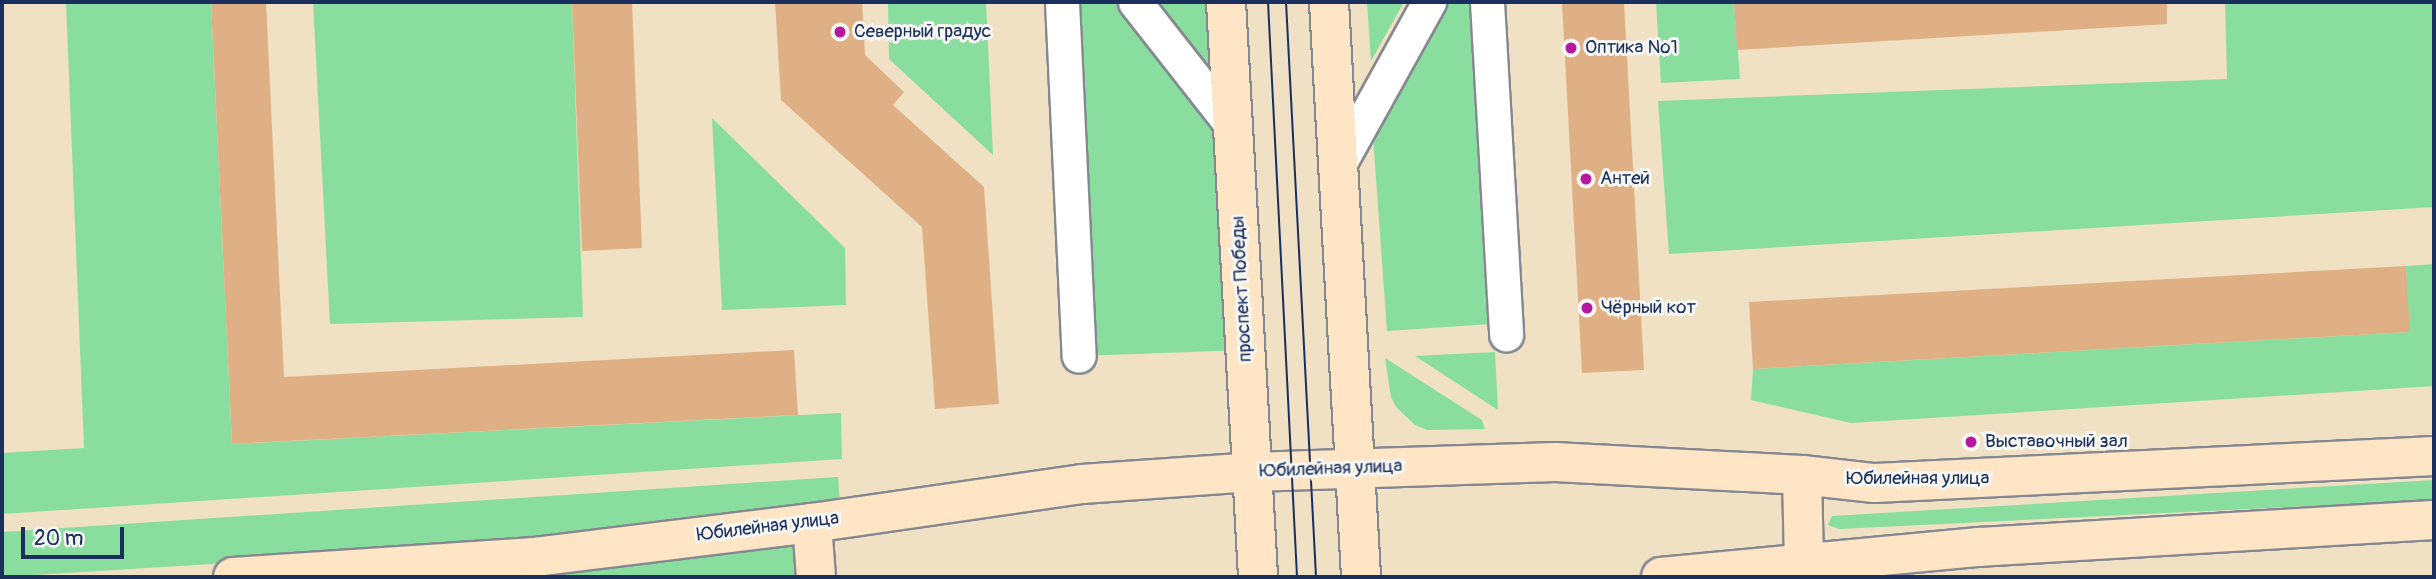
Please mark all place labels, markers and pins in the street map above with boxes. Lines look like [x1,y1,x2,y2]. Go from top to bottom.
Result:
place label: Северный градус [854,21,991,43]
marker: Северный градус [832,24,848,40]
place label: Оптика №1 [1585,37,1678,59]
marker: Оптика №1 [1563,40,1579,56]
place label: Антей [1600,168,1650,190]
marker: Антей [1578,171,1594,187]
place label: Чёрный кот [1601,297,1696,319]
marker: Чёрный кот [1579,300,1595,316]
place label: Выставочный зал [1985,431,2128,453]
marker: Выставочный зал [1963,434,1979,450]

